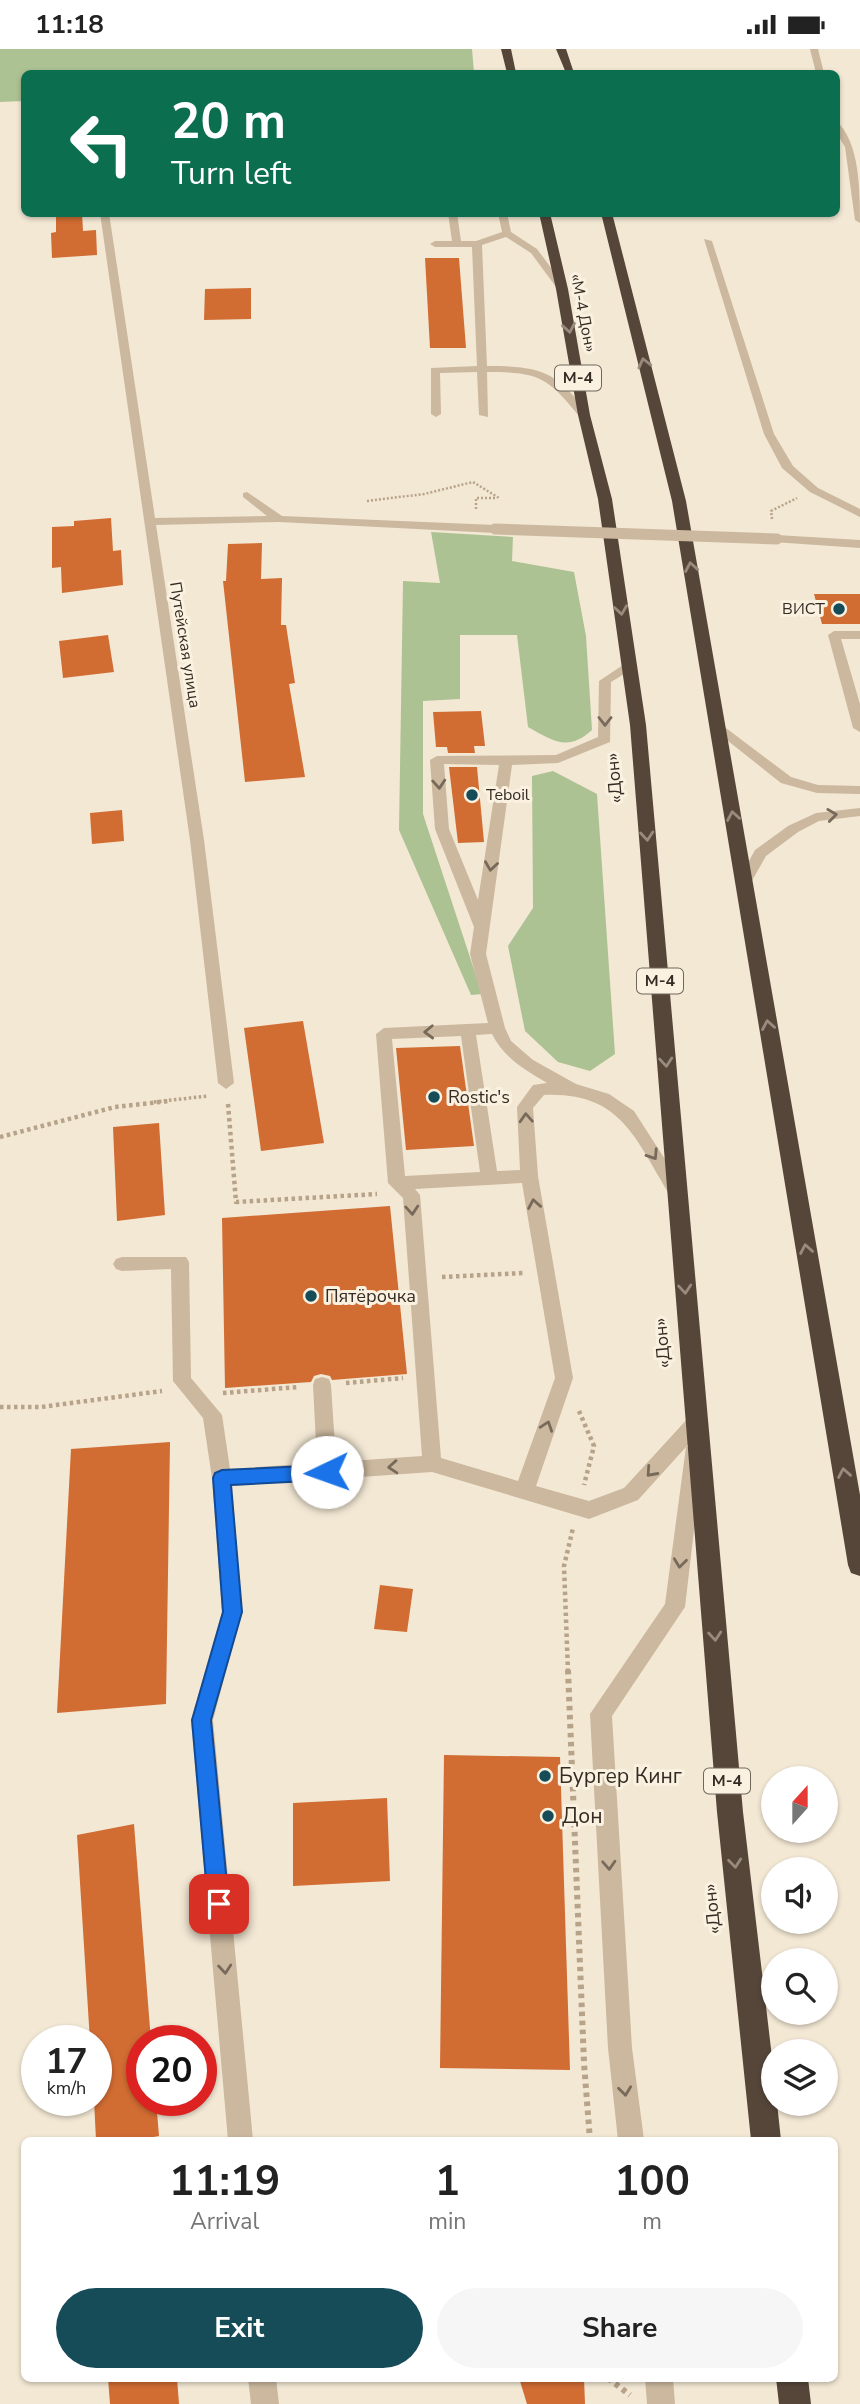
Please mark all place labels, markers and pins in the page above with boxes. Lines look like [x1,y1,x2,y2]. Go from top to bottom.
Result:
place label: ВИСТ [782,598,825,620]
marker: ВИСТ [831,601,847,617]
place label: Teboil [486,784,530,806]
marker: Teboil [464,787,480,803]
place label: Rostic's [448,1085,510,1109]
marker: Rostic's [426,1089,442,1105]
place label: Пятёрочка [325,1284,416,1308]
marker: Пятёрочка [303,1288,319,1304]
place label: Бургер Кинг [559,1762,682,1790]
marker: Бургер Кинг [537,1768,553,1784]
place label: Дон [562,1802,603,1830]
marker: Дон [540,1808,556,1824]
pin [189,1874,249,1934]

